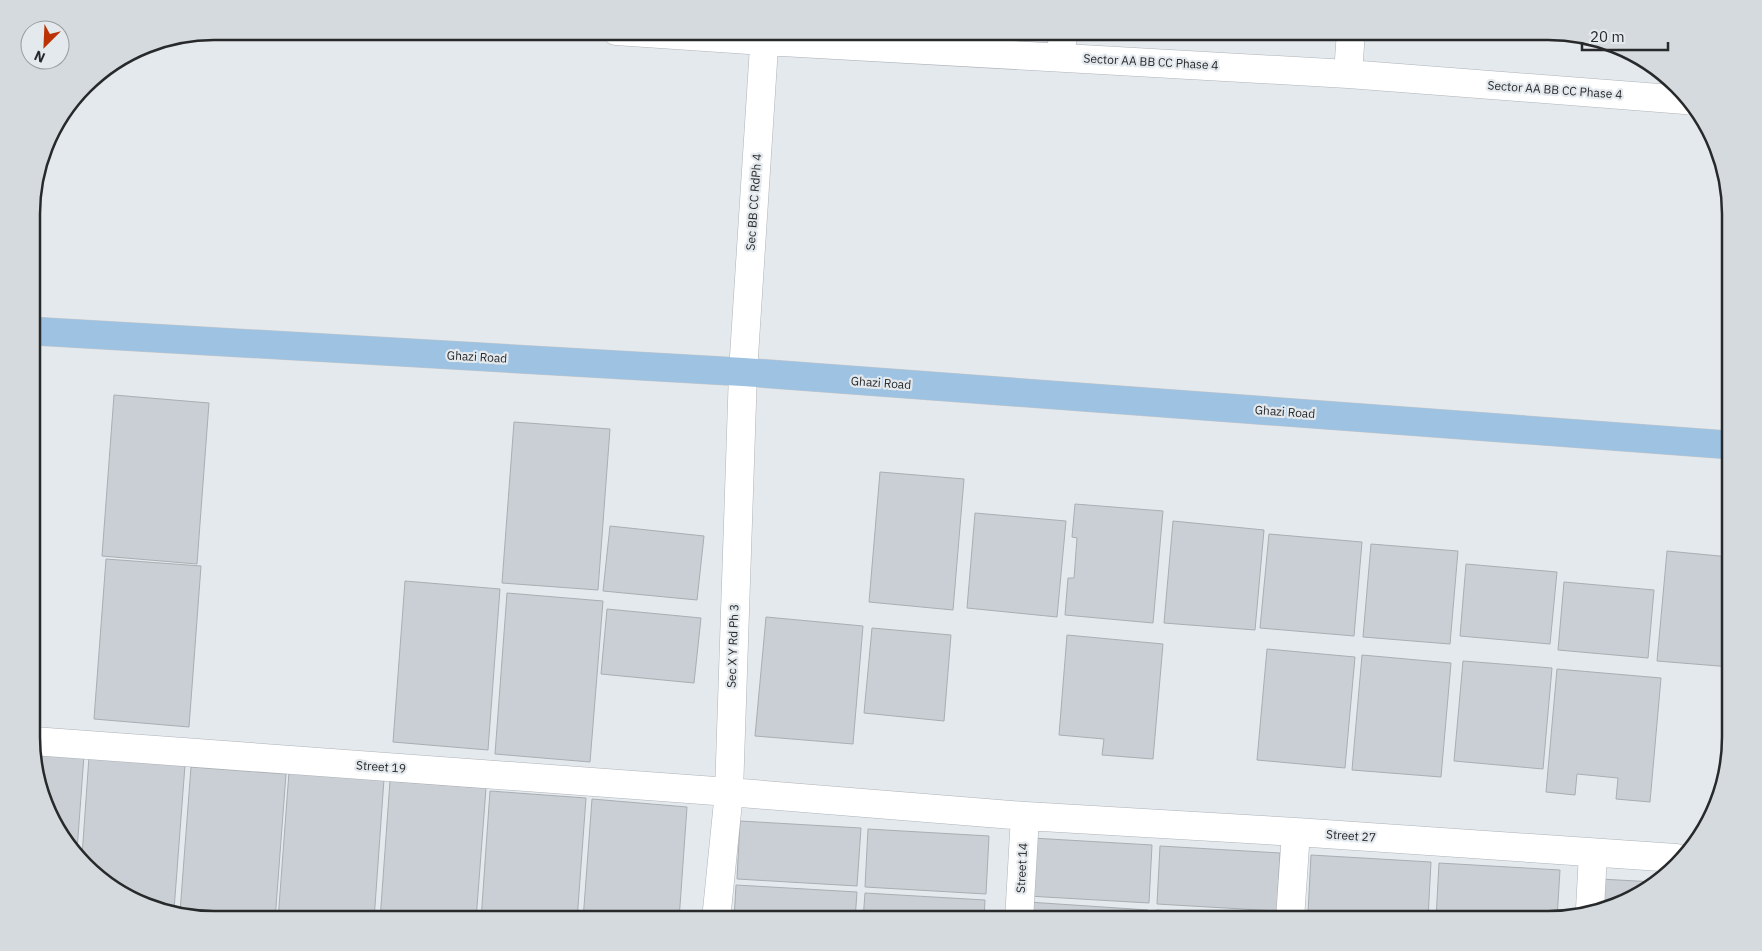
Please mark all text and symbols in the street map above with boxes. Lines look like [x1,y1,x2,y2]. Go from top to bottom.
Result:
north arrow [20,20,70,70]
scale bar [1582,20,1668,52]
text: 20 m [1590,27,1625,46]
text: N [31,47,48,67]
street label: Sector AA BB CC Phase 4 [1083,50,1219,73]
street label: Sector AA BB CC Phase 4 [1487,77,1623,102]
street label: Sec BB CC RdPh 4 [743,153,764,251]
street label: Ghazi Road [446,347,508,366]
street label: Ghazi Road [850,373,912,392]
street label: Ghazi Road [1254,402,1316,421]
street label: Sec X Y Rd Ph 3 [724,604,741,688]
street label: Street 19 [355,757,407,776]
street label: Street 27 [1325,826,1377,845]
street label: Street 14 [1013,843,1030,893]

